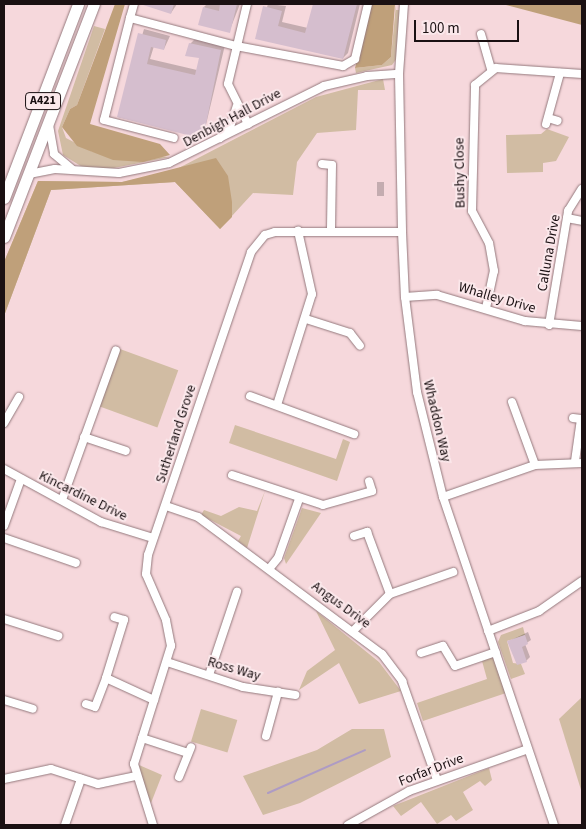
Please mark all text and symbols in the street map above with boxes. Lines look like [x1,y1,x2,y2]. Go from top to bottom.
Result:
scale bar [416,10,521,42]
text: 100 m [422,18,460,39]
street label: Denbigh Hall Drive [180,85,284,151]
road number: A421 [24,92,62,110]
street label: Bushy Close [451,138,469,208]
street label: Calluna Drive [534,213,564,293]
street label: Whalley Drive [456,279,538,317]
street label: Whaddon Way [419,378,455,464]
street label: Sutherland Grove [152,383,200,485]
street label: Kincardine Drive [36,467,130,525]
street label: Angus Drive [308,578,374,632]
street label: Ross Way [206,653,262,685]
street label: Forfar Drive [396,750,466,790]

